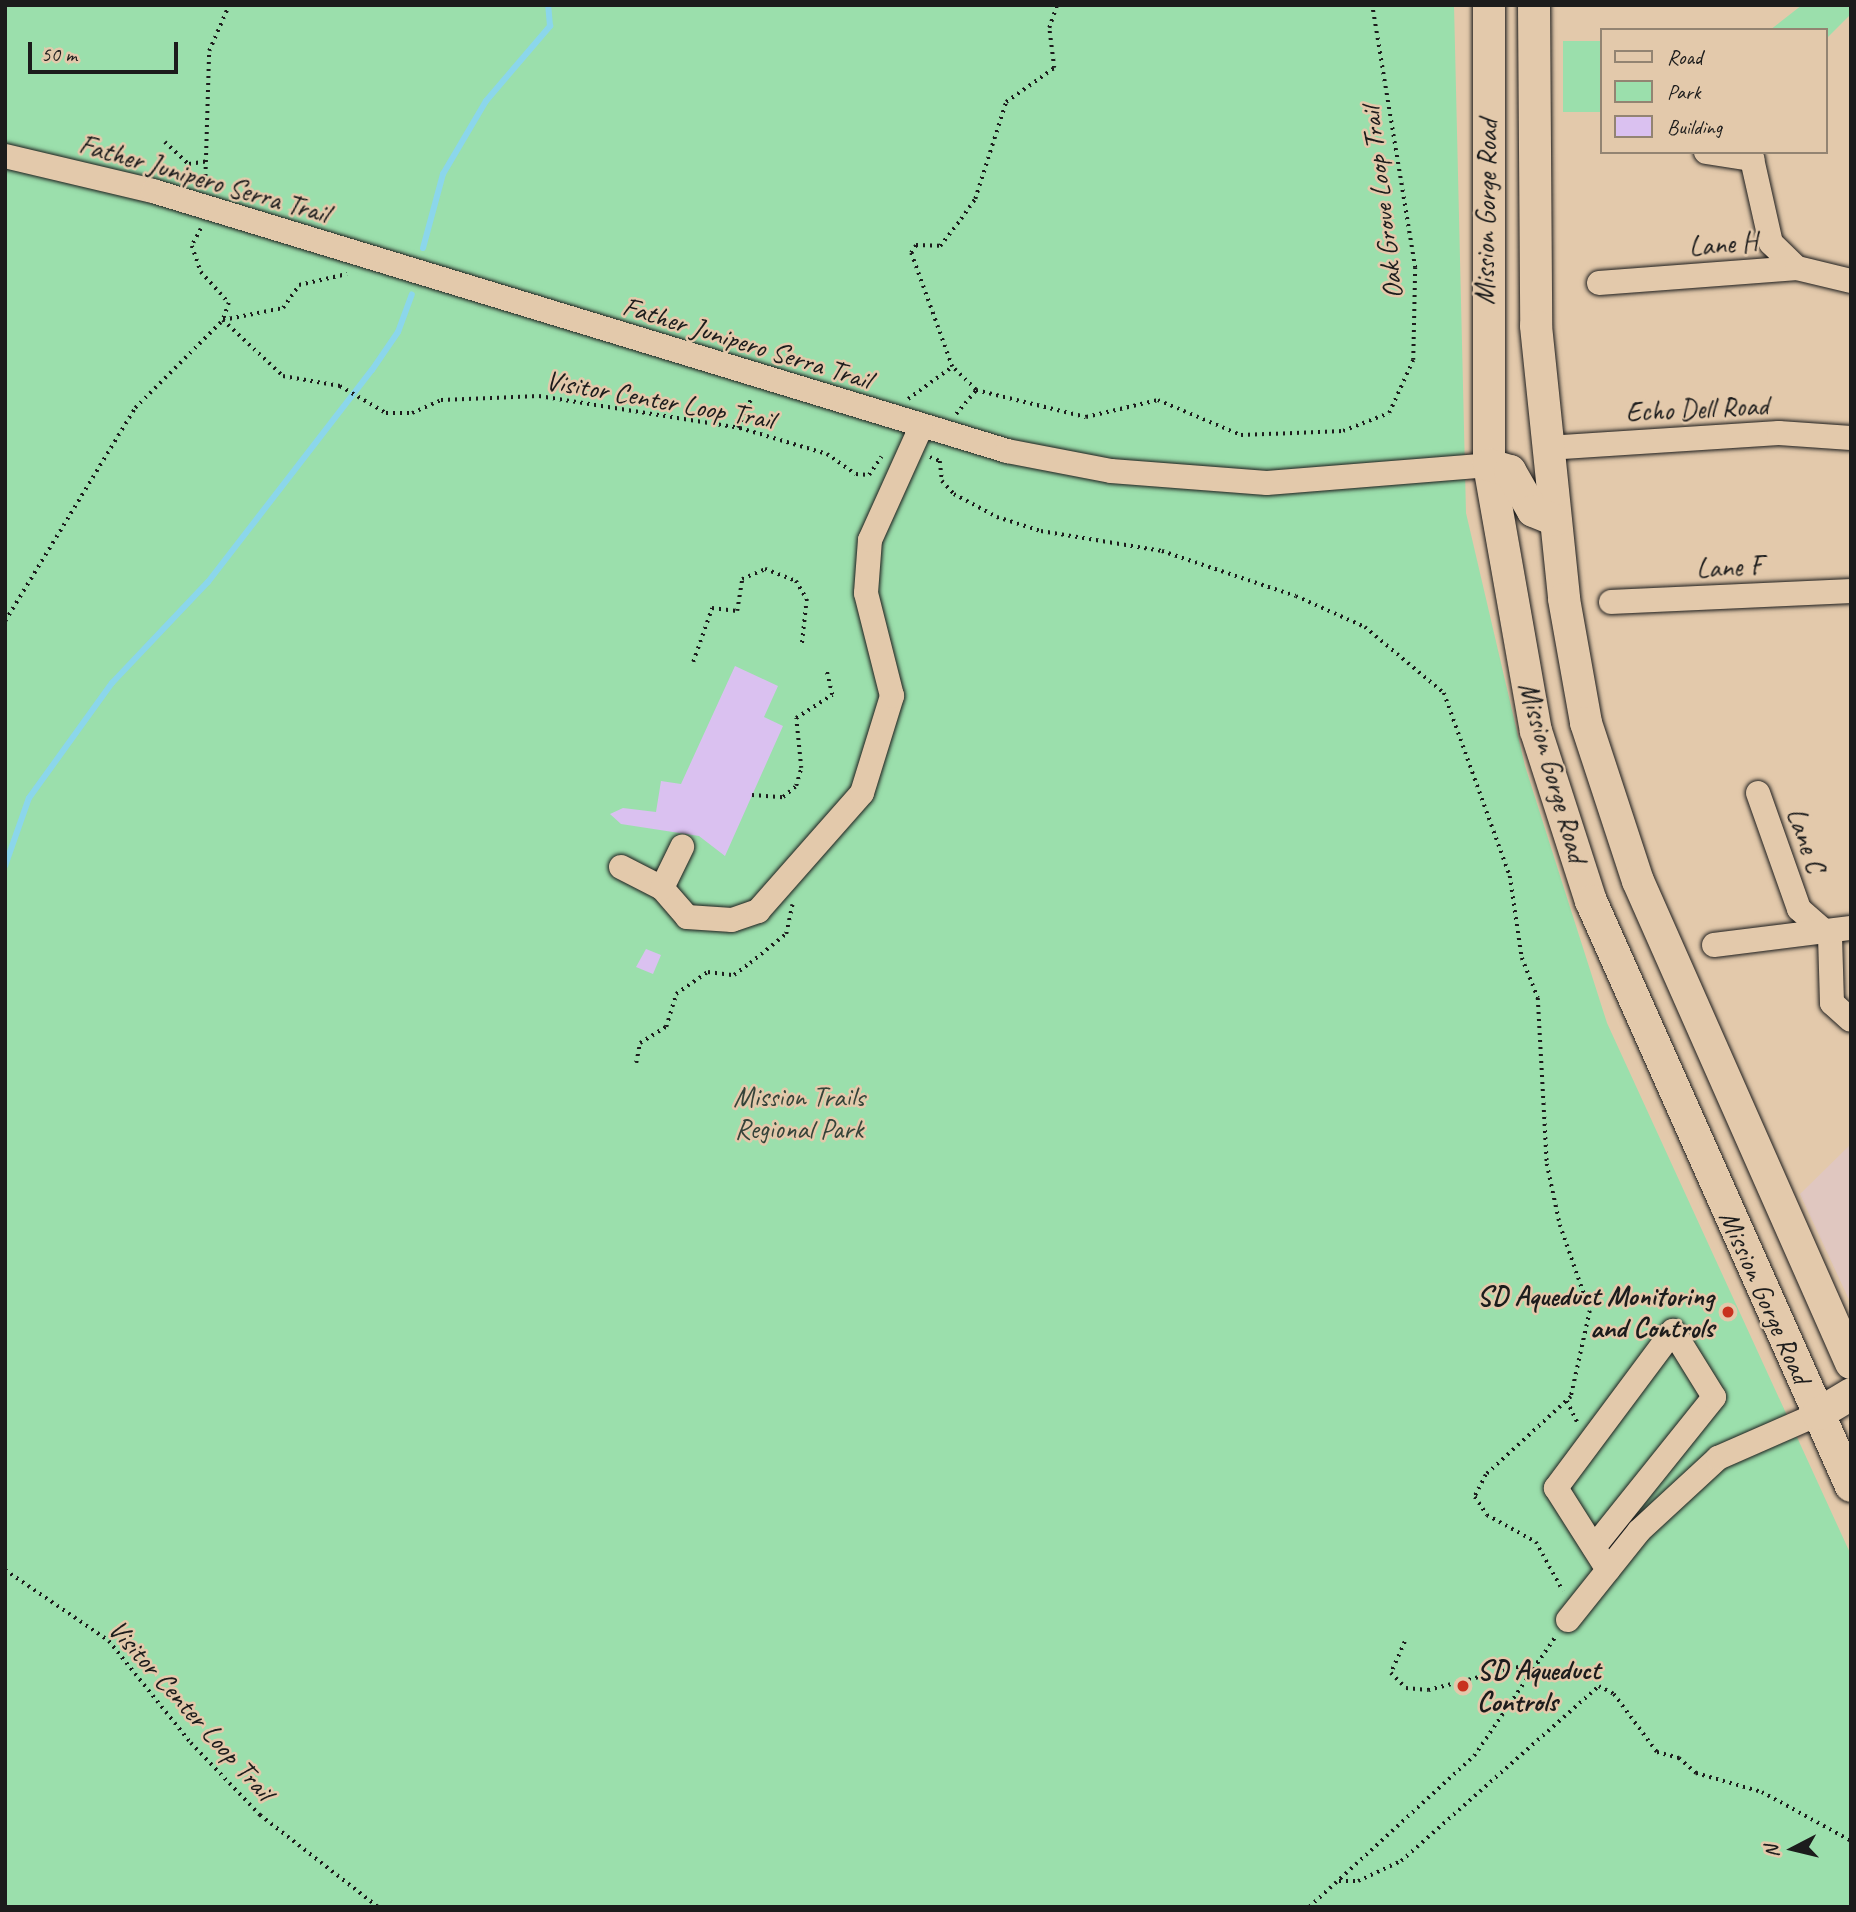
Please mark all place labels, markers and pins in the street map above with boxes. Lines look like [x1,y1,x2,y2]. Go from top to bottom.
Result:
place label: SD Aqueduct Monitoring and Controls [1477,1279,1714,1345]
marker: SD Aqueduct Monitoring and Controls [1720,1304,1736,1320]
place label: SD Aqueduct Controls [1477,1653,1600,1719]
marker: SD Aqueduct Controls [1455,1678,1471,1694]

